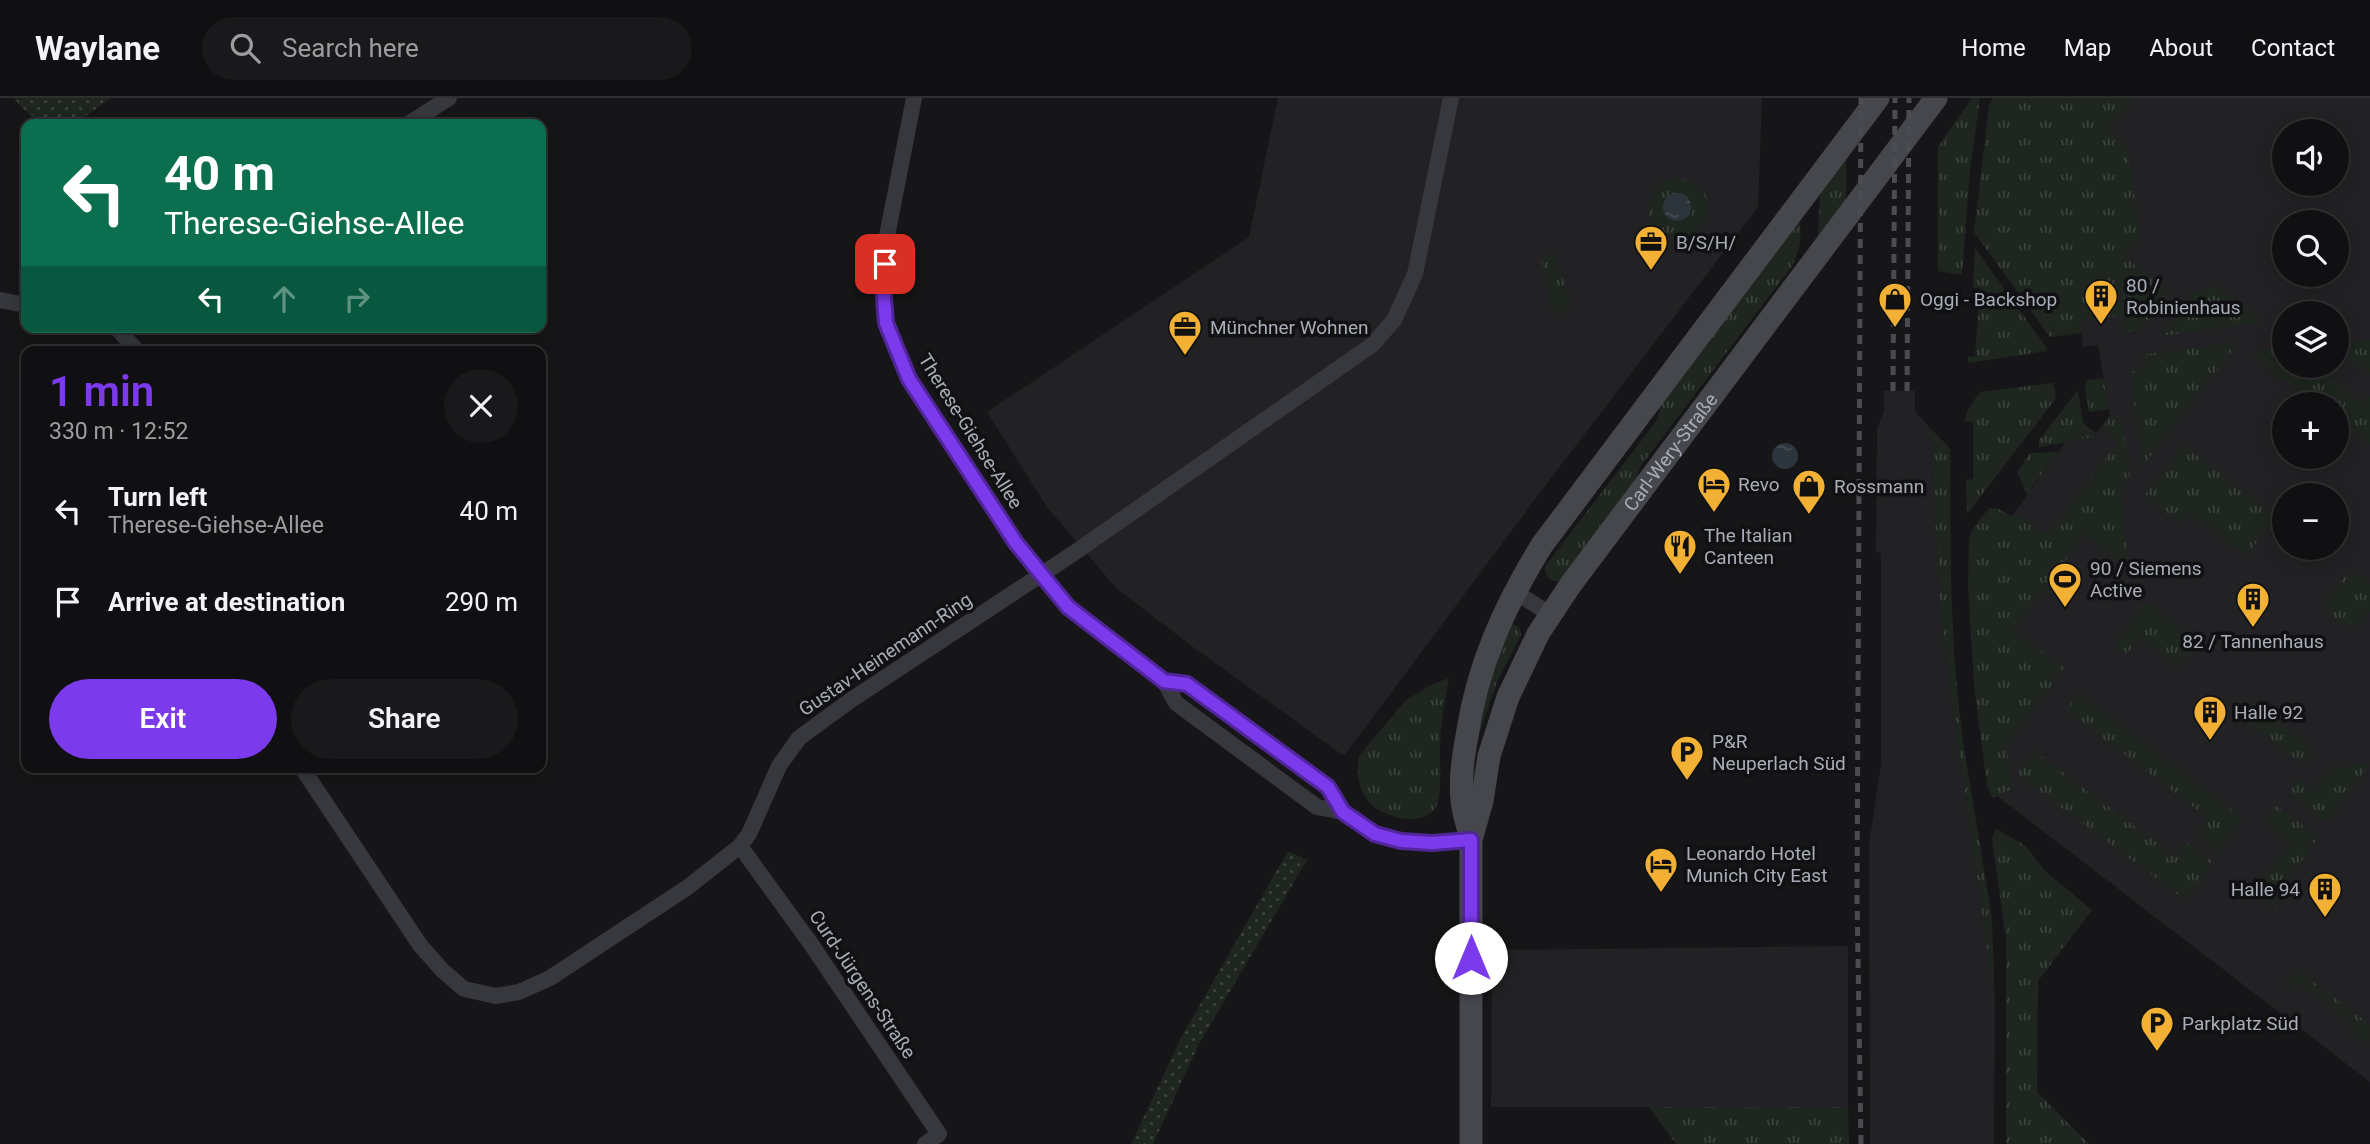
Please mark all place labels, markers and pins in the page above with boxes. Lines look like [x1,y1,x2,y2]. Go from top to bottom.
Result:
office icon: B/S/H/ [1632,223,1670,272]
place label: B/S/H/ [1676,231,1736,254]
pin [855,234,915,294]
place label: 80 / Robinienhaus [2126,274,2241,319]
building icon: 80 / Robinienhaus [2082,277,2120,326]
shop icon: Oggi - Backshop [1876,280,1914,329]
place label: Oggi - Backshop [1920,288,2057,311]
office icon: Münchner Wohnen [1166,308,1204,357]
place label: Münchner Wohnen [1210,316,1369,339]
hotel icon: Revo [1695,465,1733,514]
shop icon: Rossmann [1790,467,1828,516]
place label: Revo [1738,473,1780,496]
place label: Rossmann [1834,475,1924,498]
place label: The Italian Canteen [1704,524,1792,569]
restaurant icon: The Italian Canteen [1661,527,1699,576]
place label: 90 / Siemens Active [2090,557,2202,602]
sports icon: 90 / Siemens Active [2046,560,2084,609]
building icon: 82 / Tannenhaus [2234,580,2272,629]
place label: 82 / Tannenhaus [2182,630,2324,653]
building icon: Halle 92 [2191,693,2229,742]
place label: Halle 92 [2234,701,2303,724]
place label: P&R Neuperlach Süd [1712,730,1846,775]
parking icon: P&R Neuperlach Süd [1668,733,1706,782]
place label: Leonardo Hotel Munich City East [1686,842,1827,887]
hotel icon: Leonardo Hotel Munich City East [1642,845,1680,894]
building icon: Halle 94 [2306,870,2344,919]
place label: Halle 94 [2231,878,2300,901]
parking icon: Parkplatz Süd [2138,1004,2176,1053]
place label: Parkplatz Süd [2182,1012,2299,1035]

